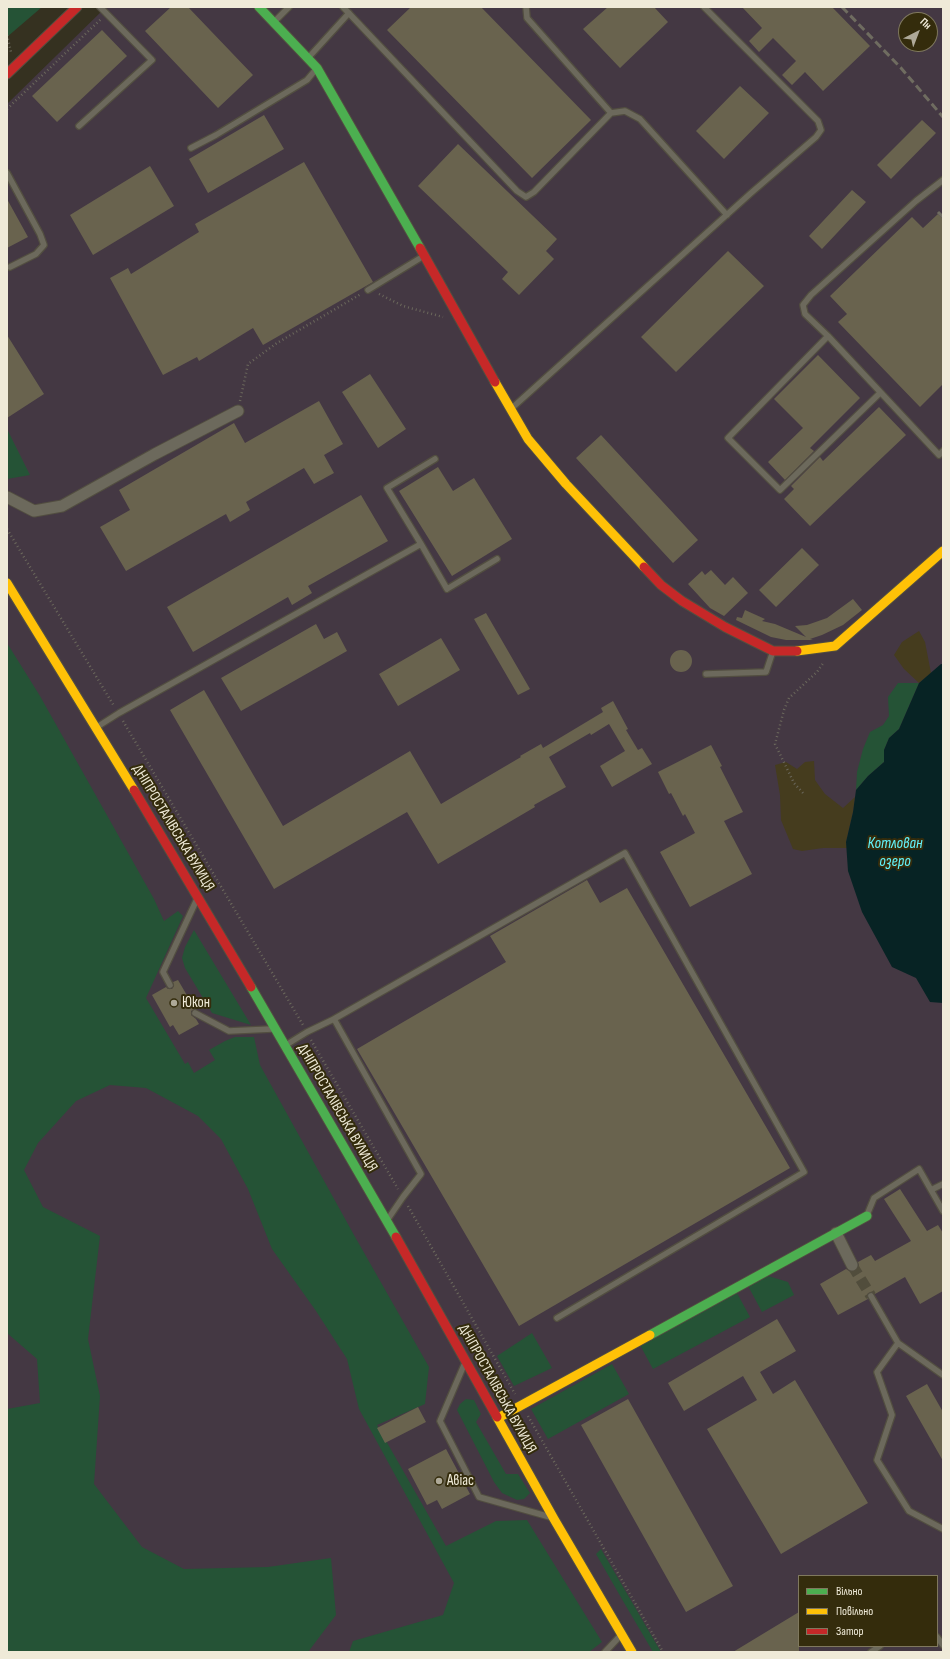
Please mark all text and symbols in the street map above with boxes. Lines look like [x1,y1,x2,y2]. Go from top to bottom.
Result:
north arrow [898,12,938,52]
text: Пн [917,15,934,32]
street label: ДНІПРОСТАЛІВСЬКА ВУЛИЦЯ [128,761,218,895]
water label: Котлован озеро [867,834,923,872]
place label: Юкон [182,994,210,1012]
marker: Юкон [169,998,179,1008]
street label: ДНІПРОСТАЛІВСЬКА ВУЛИЦЯ [293,1041,381,1175]
street label: ДНІПРОСТАЛІВСЬКА ВУЛИЦЯ [454,1321,540,1457]
place label: Авіас [447,1472,474,1490]
marker: Авіас [434,1476,444,1486]
legend [798,1575,938,1647]
text: Вільно [836,1584,862,1599]
text: Повільно [836,1604,873,1619]
text: Затор [836,1624,864,1639]

